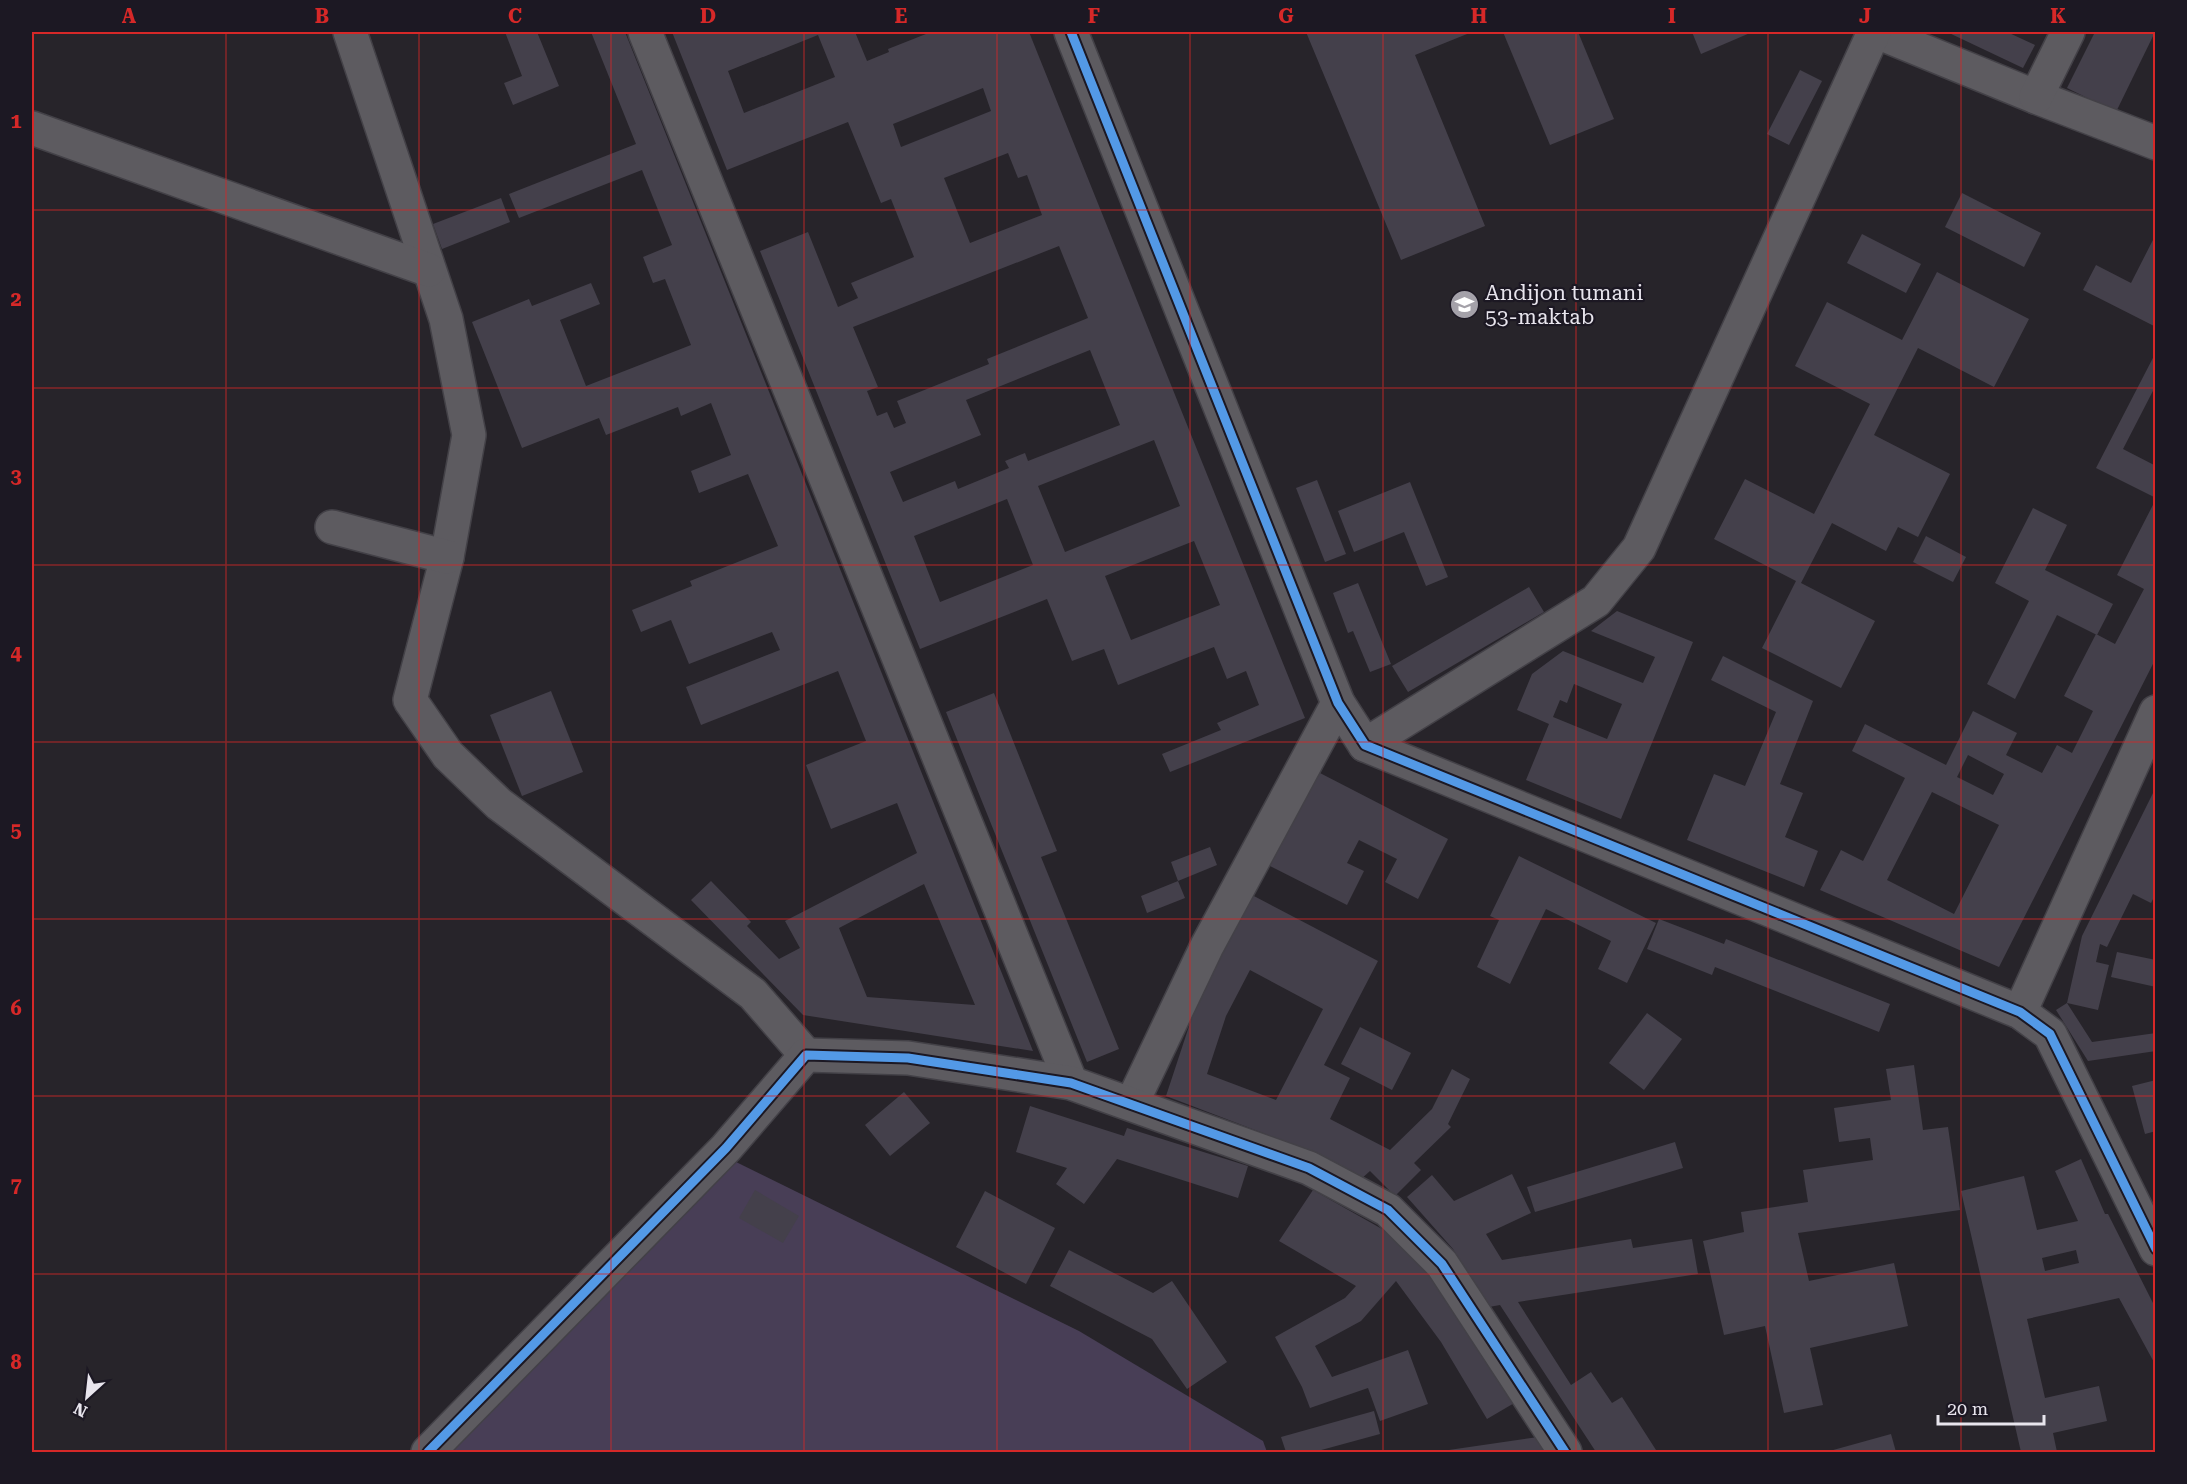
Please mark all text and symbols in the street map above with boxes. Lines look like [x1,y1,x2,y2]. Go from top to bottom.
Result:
text: A [122,4,137,28]
text: B [315,4,329,28]
text: C [508,4,522,28]
text: D [700,4,716,28]
text: E [895,4,908,28]
text: F [1088,4,1100,28]
text: G [1278,4,1294,28]
text: H [1471,4,1487,28]
text: I [1668,4,1676,28]
text: J [1859,4,1871,28]
text: K [2050,4,2066,28]
text: 1 [10,109,22,133]
place label: Andijon tumani 53-maktab [1485,281,1643,329]
text: 2 [10,287,22,311]
school or university icon: Andijon tumani 53-maktab [1448,289,1480,321]
text: 3 [10,464,22,488]
text: 4 [10,641,22,665]
text: 5 [10,818,22,842]
text: 6 [10,996,22,1020]
text: 7 [10,1173,22,1197]
text: 8 [10,1350,22,1374]
north arrow [57,1367,117,1427]
scale bar [1938,1388,2044,1426]
text: 20 m [1947,1398,1988,1419]
text: N [71,1399,90,1421]

